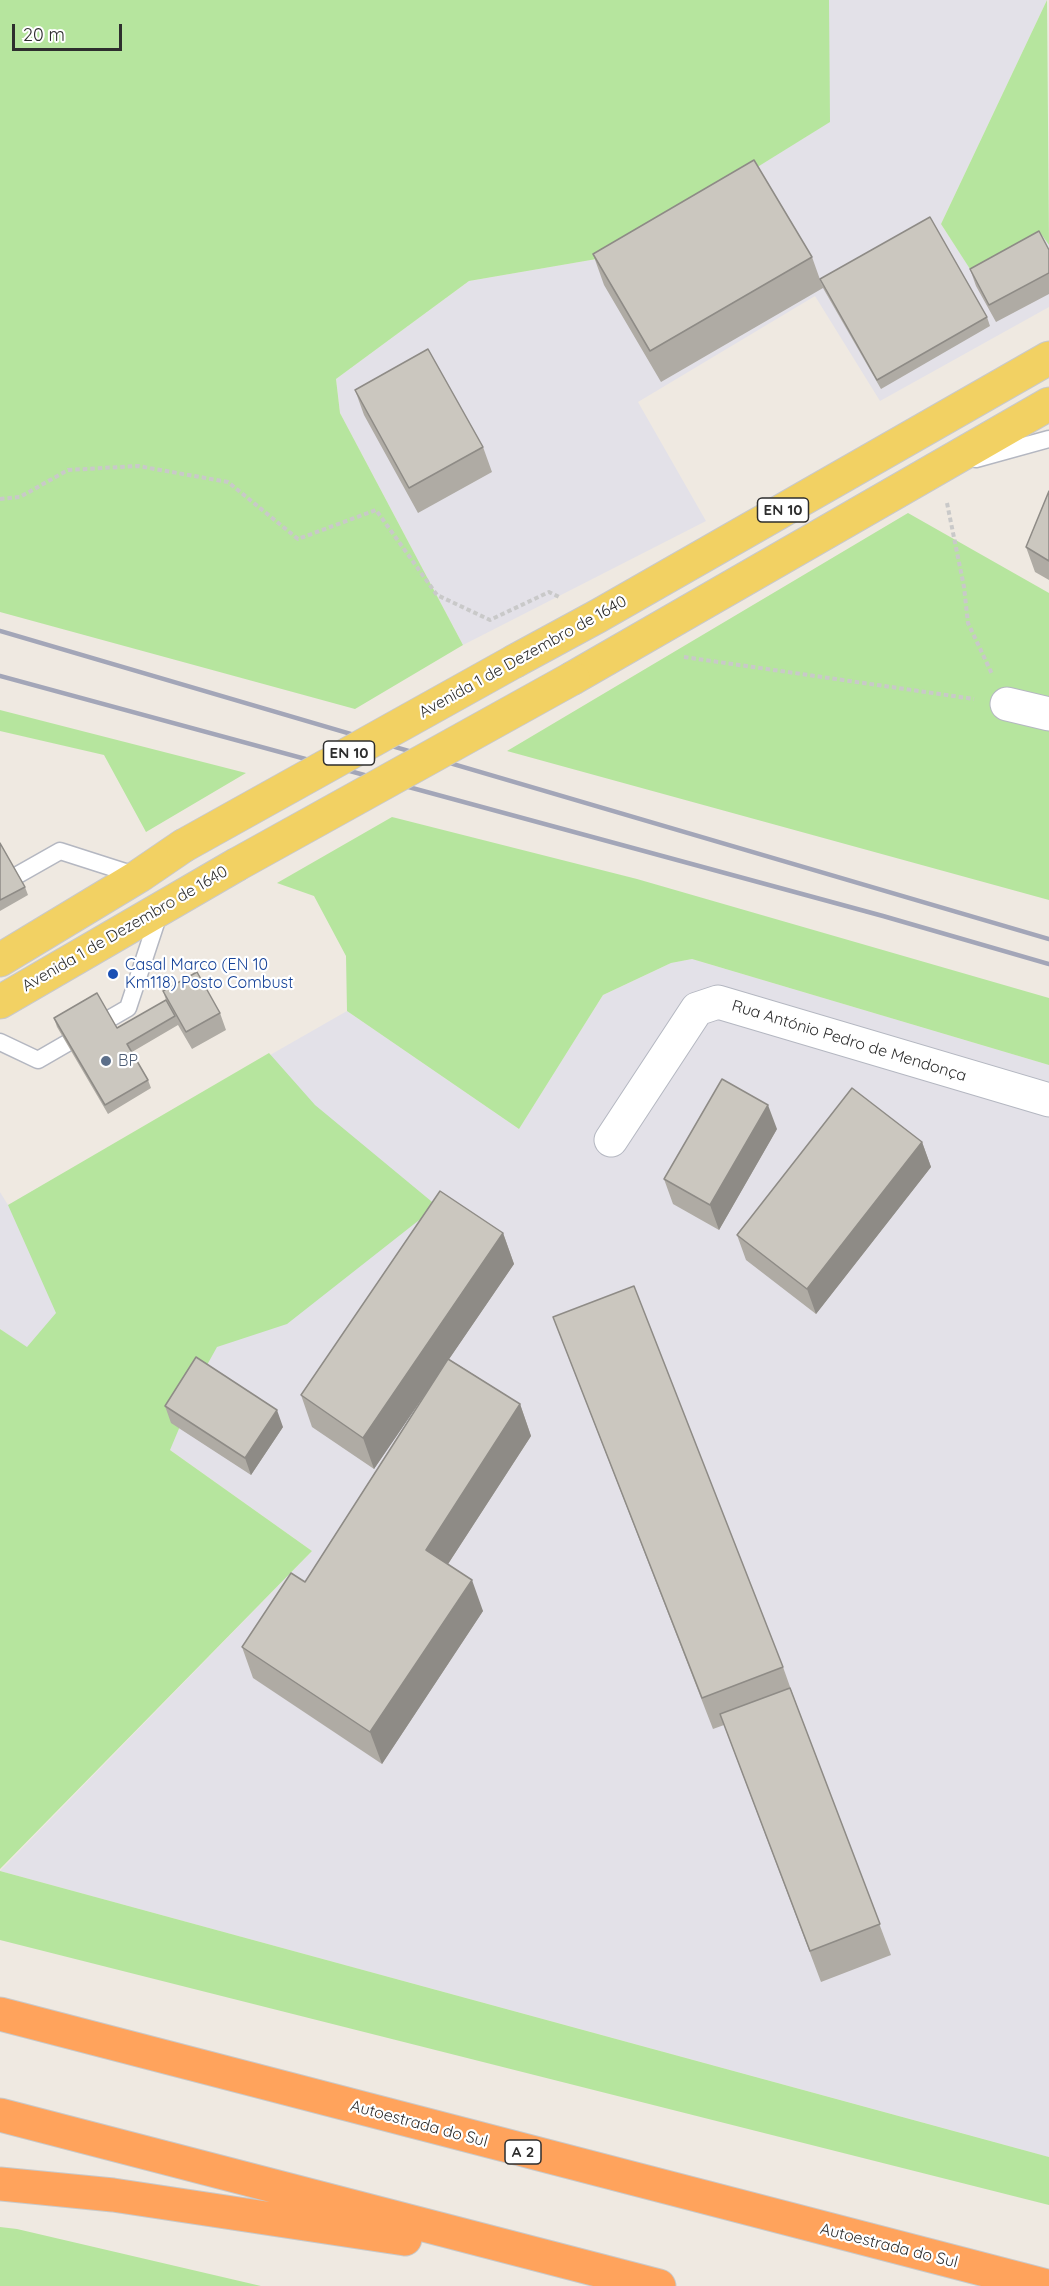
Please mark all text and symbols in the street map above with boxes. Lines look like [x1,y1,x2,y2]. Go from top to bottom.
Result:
scale bar [15,12,124,50]
text: 20 m [23,23,65,46]
road number: EN 10 [758,498,808,522]
street label: Avenida 1 de Dezembro de 1640 [416,592,630,722]
road number: EN 10 [324,741,374,765]
street label: Avenida 1 de Dezembro de 1640 [19,862,231,996]
place label: Casal Marco (EN 10 Km118) Posto Combust [125,955,293,993]
marker: Casal Marco (EN 10 Km118) Posto Combust [106,967,120,981]
street label: Rua António Pedro de Mendonça [729,996,969,1086]
place label: BP [118,1051,138,1071]
marker: BP [99,1054,113,1068]
street label: Autoestrada do Sul [348,2096,490,2152]
road number: A 2 [505,2140,541,2164]
street label: Autoestrada do Sul [818,2220,960,2272]

